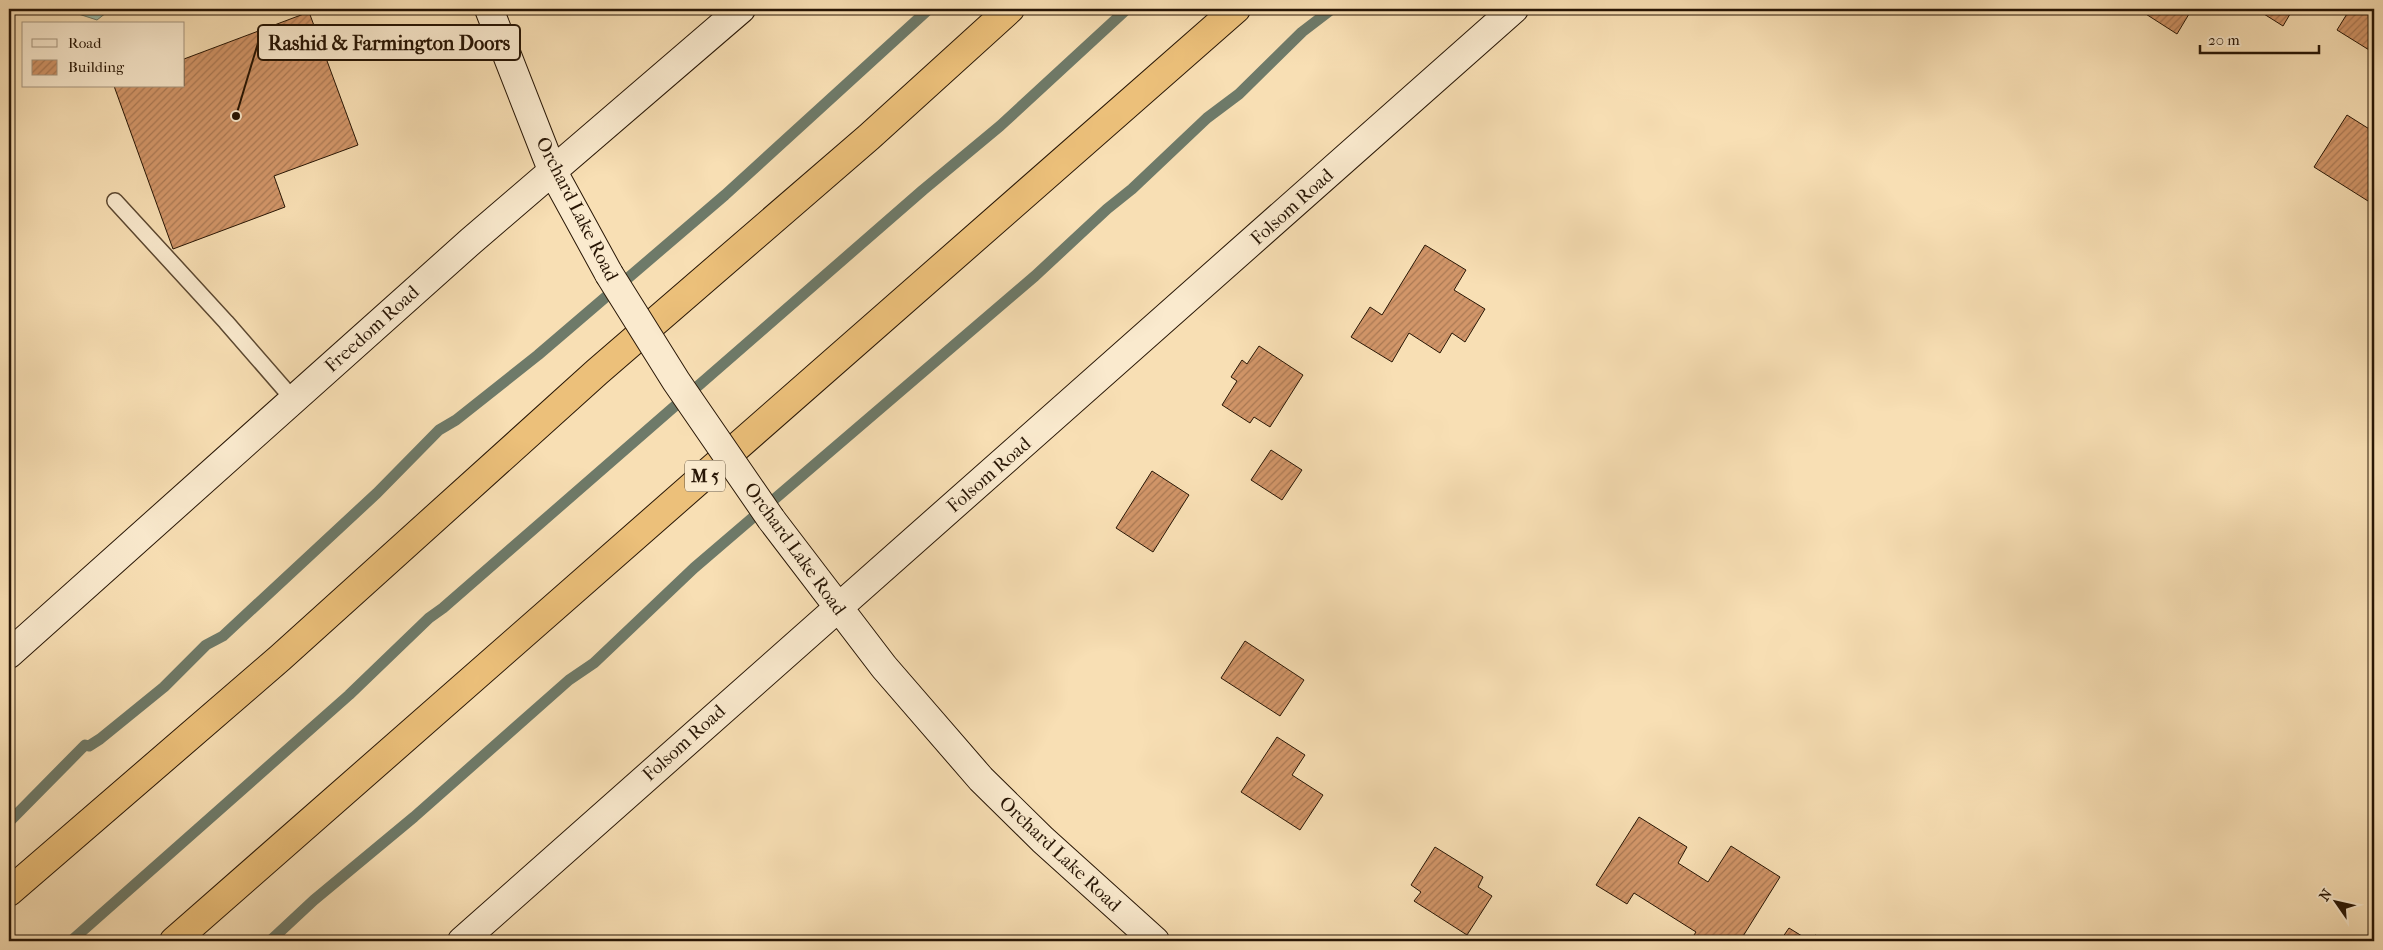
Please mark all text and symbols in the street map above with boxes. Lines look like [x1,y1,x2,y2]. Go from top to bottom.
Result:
legend [22,22,185,88]
scale bar [2200,22,2319,54]
callout: Rashid & Farmington Doors [258,25,520,60]
text: 20 m [2208,31,2240,49]
text: Rashid & Farmington Doors [268,32,511,55]
text: Road [68,34,102,52]
text: Building [68,58,125,76]
street label: Orchard Lake Road [531,133,623,285]
street label: Folsom Road [1246,164,1338,250]
street label: Freedom Road [320,281,424,377]
street label: Folsom Road [943,432,1036,517]
road number: M 5 [685,461,725,492]
street label: Orchard Lake Road [739,478,851,620]
street label: Folsom Road [638,700,730,786]
street label: Orchard Lake Road [994,792,1126,917]
north arrow [2310,878,2360,928]
text: N [2316,886,2336,904]

